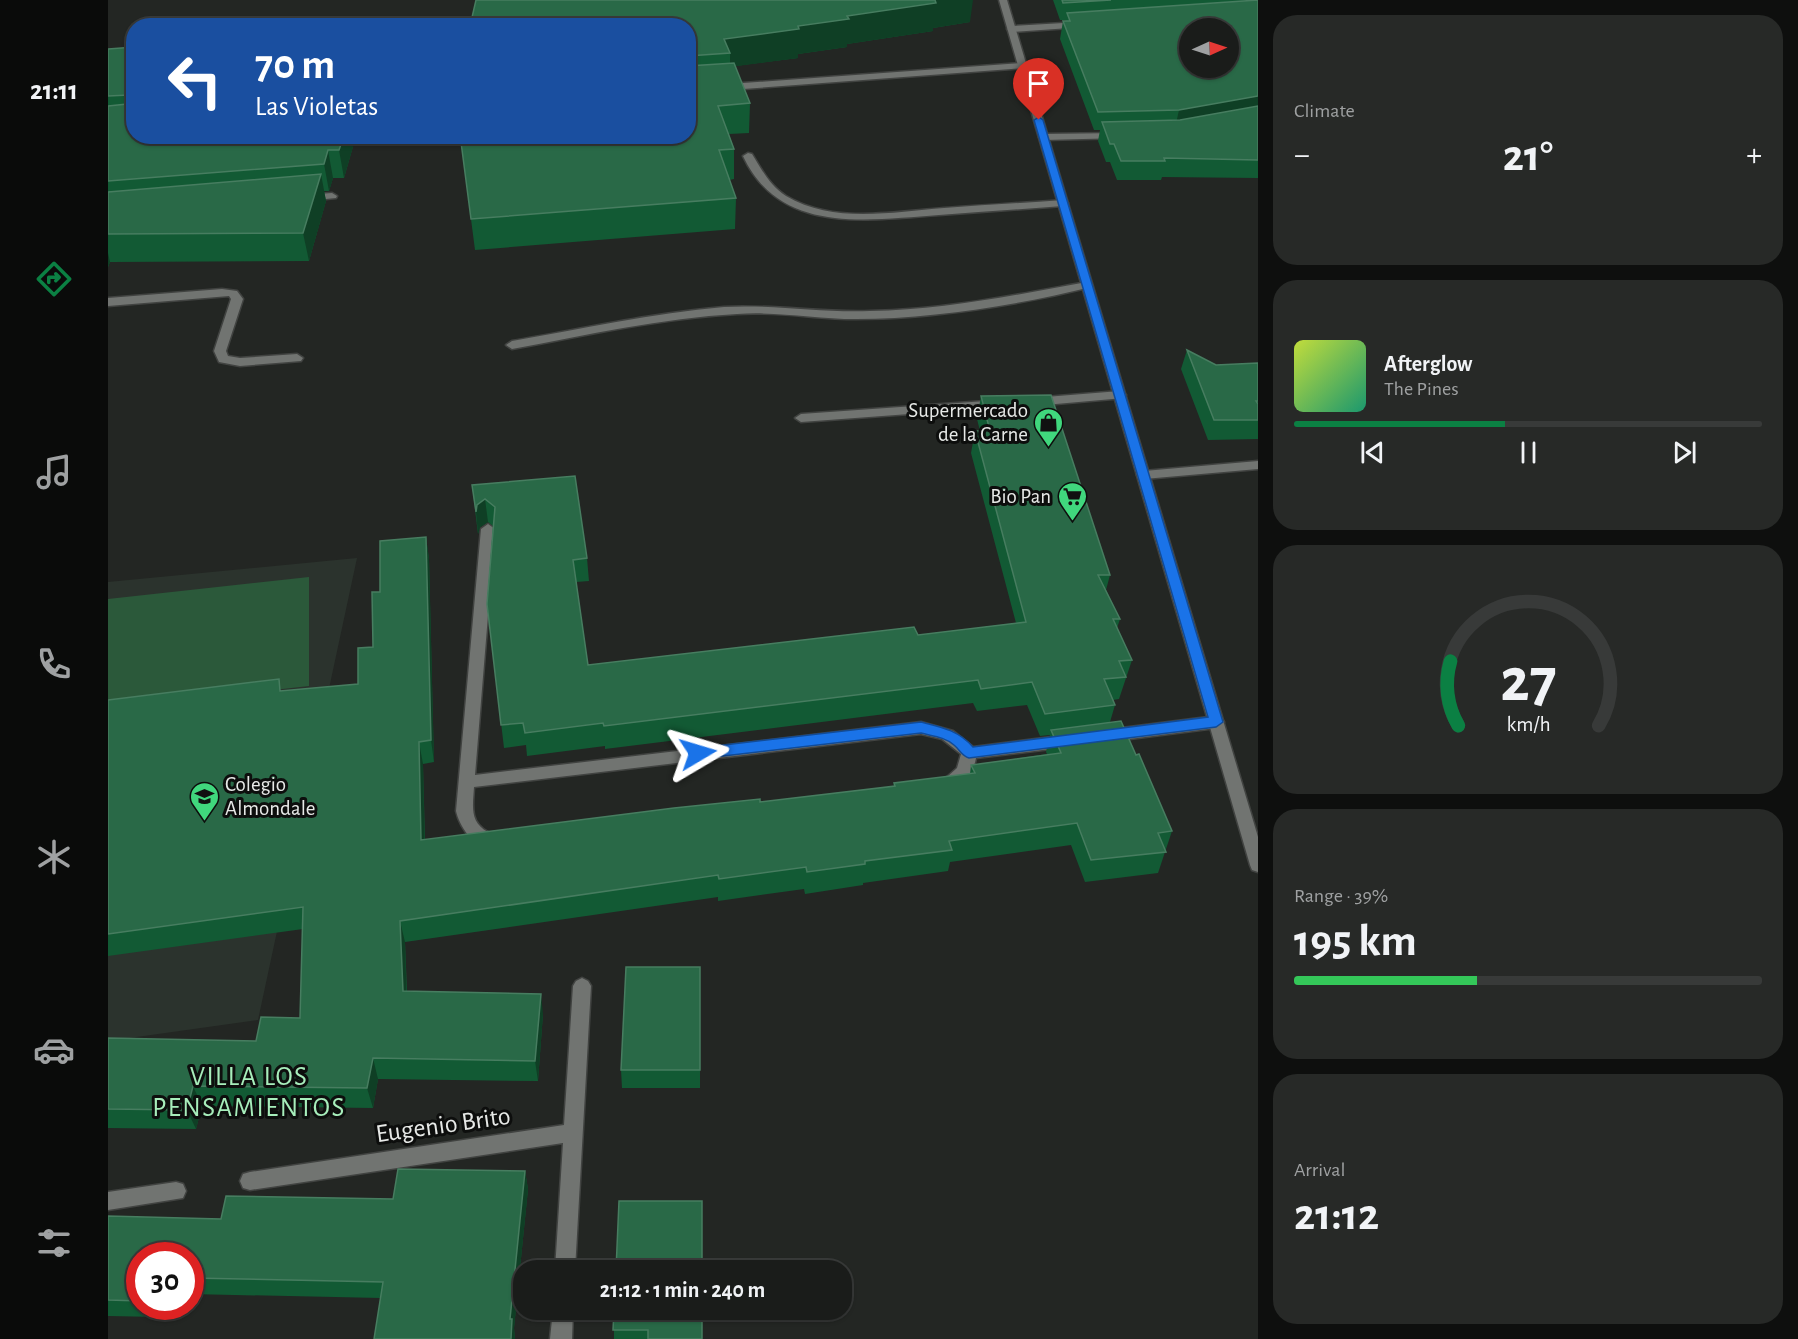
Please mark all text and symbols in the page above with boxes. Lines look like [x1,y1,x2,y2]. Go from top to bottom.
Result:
north arrow [1179,18,1239,78]
map controls [1179,18,1239,78]
icon: left [156,42,234,120]
text: 70 m [255,44,335,86]
pin [1013,58,1064,120]
icon: arrive [1022,67,1055,100]
text: 21:11 [30,77,78,104]
text: Las Violetas [255,93,378,120]
text: Climate [1294,101,1355,121]
text: 21° [1503,134,1553,179]
text: − [1294,139,1310,172]
text: + [1746,139,1762,172]
icon: directions [33,258,75,300]
text: Afterglow [1384,353,1472,375]
text: The Pines [1384,379,1459,399]
place label: Supermercado de la Carne [908,400,1028,445]
shop icon: Supermercado de la Carne [1033,406,1065,448]
icon: previous [1356,436,1389,469]
icon: pause [1512,436,1545,469]
icon: next [1668,436,1701,469]
icon: music [33,451,75,493]
supermarket icon: Bio Pan [1056,480,1088,522]
place label: Bio Pan [990,486,1051,507]
icon: phone [33,643,75,685]
text: 27 [1500,651,1556,713]
text: km/h [1506,715,1550,736]
position arrow [666,721,730,785]
place label: Colegio Almondale [225,774,316,819]
school or university icon: Colegio Almondale [188,780,220,822]
icon: climate [33,836,75,878]
text: Range · 39% [1294,886,1388,906]
text: 195 km [1294,919,1417,964]
icon: car [33,1029,75,1071]
district label: VILLA LOS PENSAMIENTOS [152,1063,346,1121]
street label: Eugenio Brito [374,1103,512,1147]
text: Arrival [1294,1160,1345,1180]
text: 21:12 [1294,1193,1379,1238]
icon: filters [33,1222,75,1264]
speed limit sign: 30 [126,1242,204,1320]
text: 21:12 · 1 min · 240 m [600,1279,765,1301]

